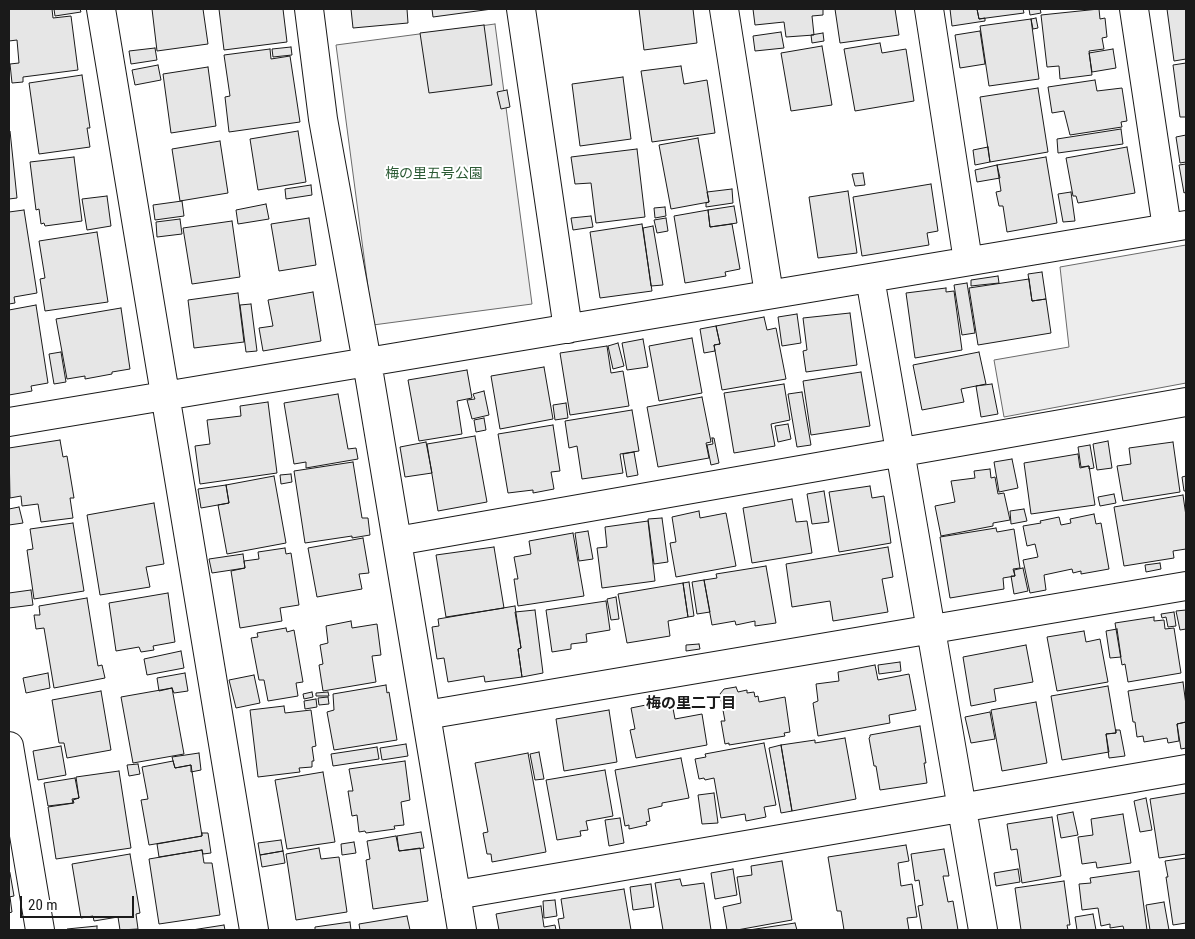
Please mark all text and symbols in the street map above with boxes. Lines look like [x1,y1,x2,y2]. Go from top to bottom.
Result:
park label: 梅の里五号公園 [385,166,483,182]
district label: 梅の里二丁目 [646,695,736,713]
scale bar [22,886,136,918]
text: 20 m [28,896,58,914]

